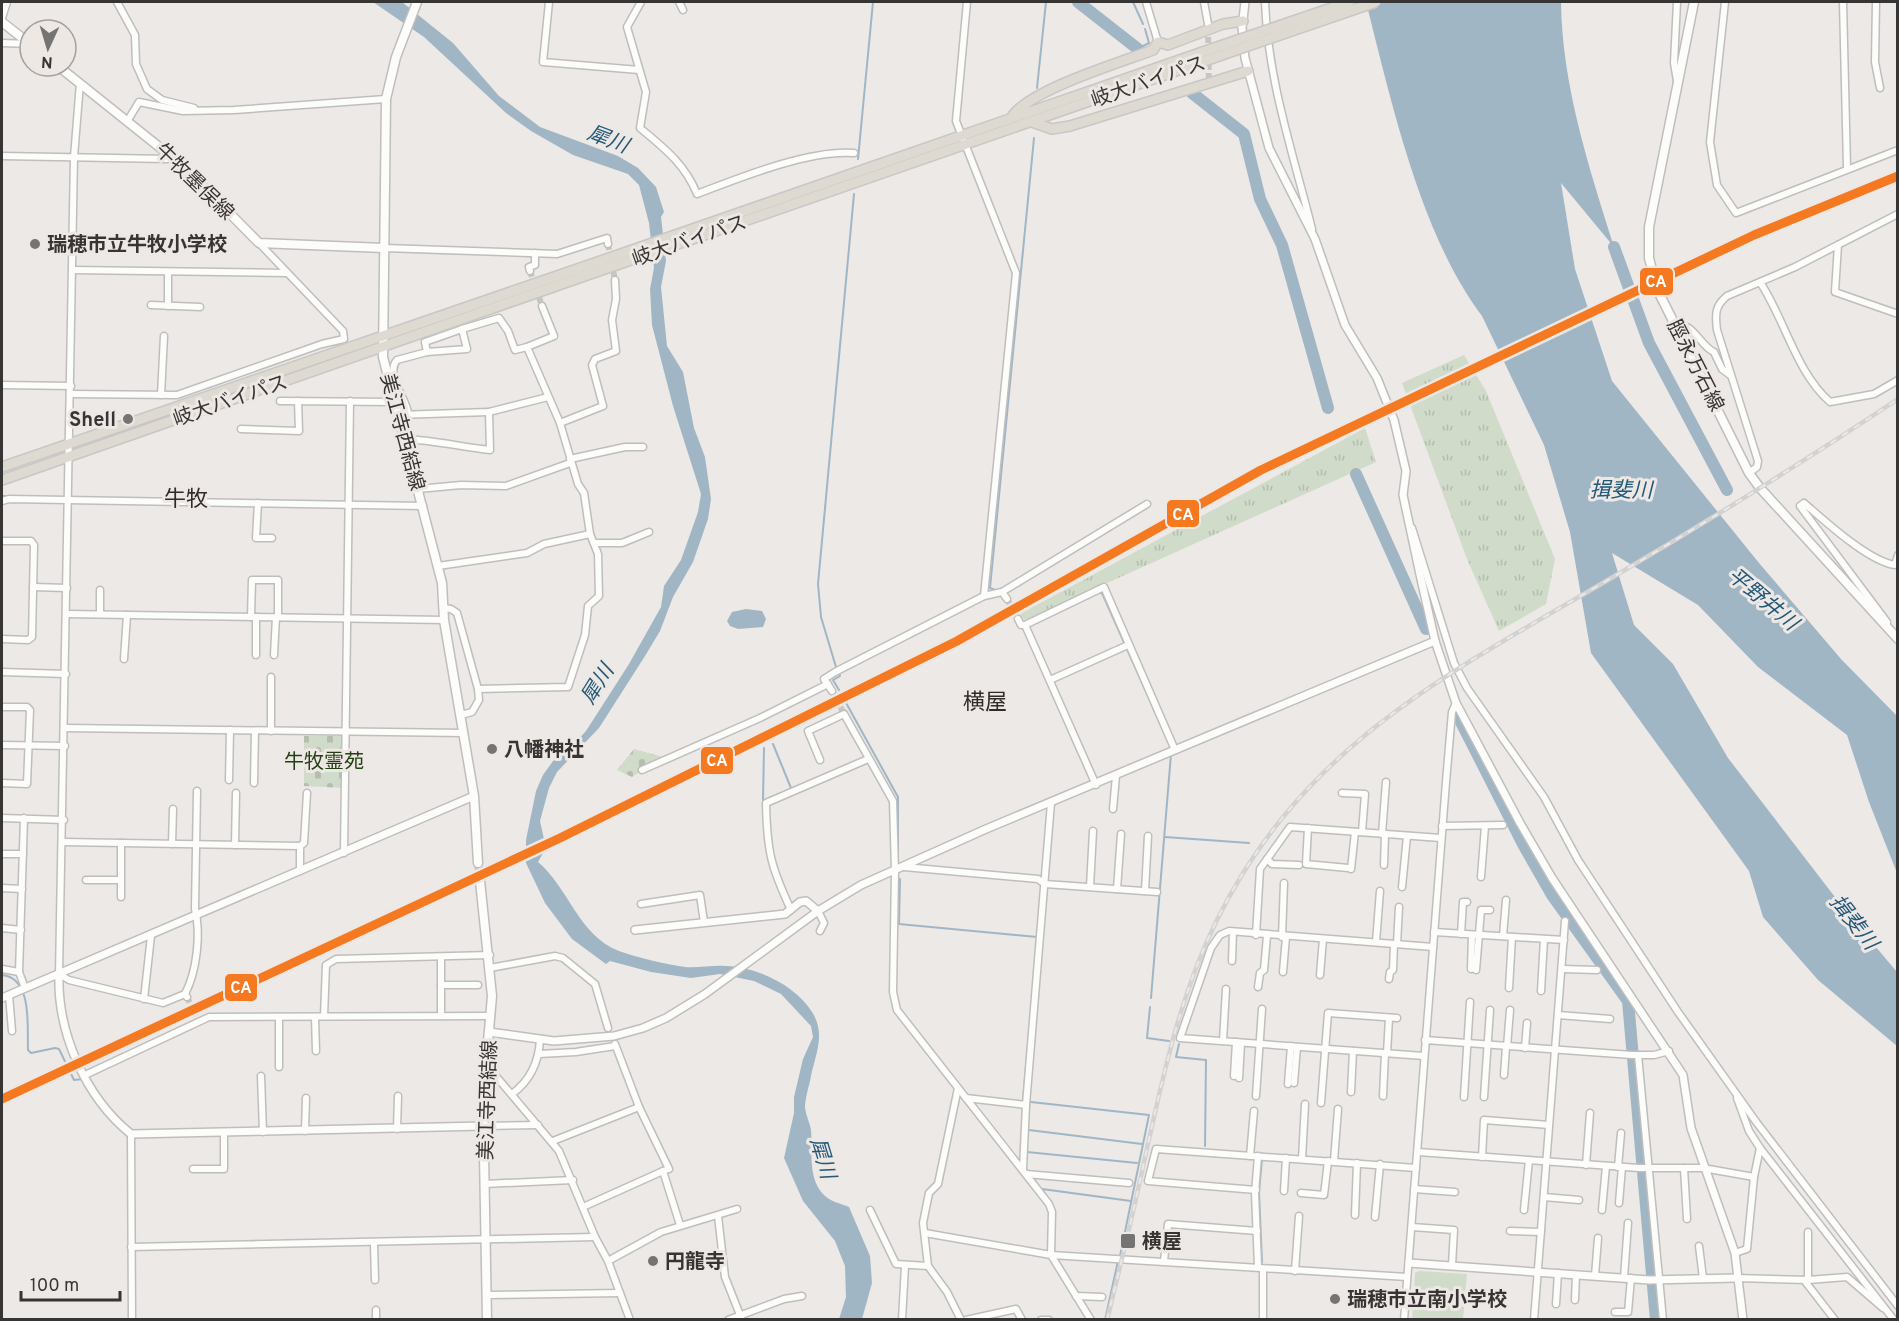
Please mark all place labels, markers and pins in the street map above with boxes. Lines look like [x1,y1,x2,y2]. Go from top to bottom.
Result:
place label: 瑞穂市立牛牧小学校 [47,233,227,259]
marker: 瑞穂市立牛牧小学校 [28,237,42,251]
place label: Shell [69,408,116,434]
marker: Shell [121,412,135,426]
place label: 八幡神社 [504,738,584,764]
marker: 八幡神社 [485,742,499,756]
place label: 横屋 [1142,1230,1182,1256]
marker: 横屋 [1119,1232,1137,1250]
place label: 円龍寺 [665,1250,725,1276]
marker: 円龍寺 [646,1254,660,1268]
place label: 瑞穂市立南小学校 [1347,1288,1507,1314]
marker: 瑞穂市立南小学校 [1328,1292,1342,1306]

